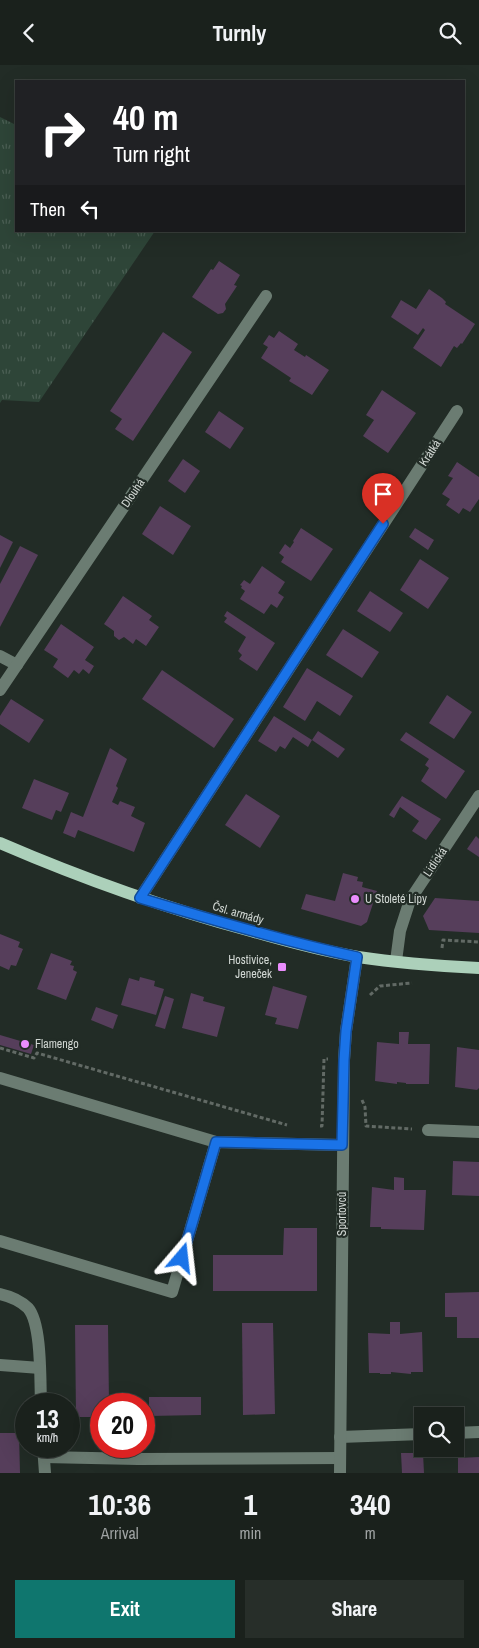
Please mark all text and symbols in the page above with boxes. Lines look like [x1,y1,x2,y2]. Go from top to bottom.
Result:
text: Turnly [213,18,266,48]
icon: back [15,19,43,47]
icon: search [436,19,464,47]
text: 40 m [113,94,178,141]
icon: right [30,100,95,165]
text: Turn right [113,139,190,169]
icon: left [76,195,104,223]
text: Then [30,196,66,222]
street label: Krátká [416,436,445,469]
pin [362,473,404,524]
street label: Dlouhá [118,475,149,510]
icon: arrive [369,480,397,508]
street label: Lidická [419,844,451,880]
place label: U Stoleté Lípy [365,891,427,907]
marker: U Stoleté Lípy [349,893,361,905]
street label: Čsl. armády [211,898,266,928]
place label: Hostivice, Jeneček [228,952,272,982]
marker: Hostivice, Jeneček [276,961,288,973]
place label: Flamengo [35,1036,79,1052]
marker: Flamengo [19,1038,31,1050]
street label: Sportovců [334,1192,350,1236]
position arrow [155,1231,207,1283]
speed limit sign: 20 [90,1393,155,1458]
text: 13 [36,1402,59,1436]
map controls [414,1407,464,1457]
button: search [414,1407,464,1457]
text: km/h [37,1430,58,1446]
text: 10:36 [88,1484,151,1524]
text: 1 [244,1484,257,1524]
text: 340 [350,1484,391,1524]
text: Arrival [101,1522,139,1544]
text: min [239,1522,261,1544]
text: m [365,1522,376,1544]
button: Exit [15,1580,235,1638]
button: Share [245,1580,464,1638]

